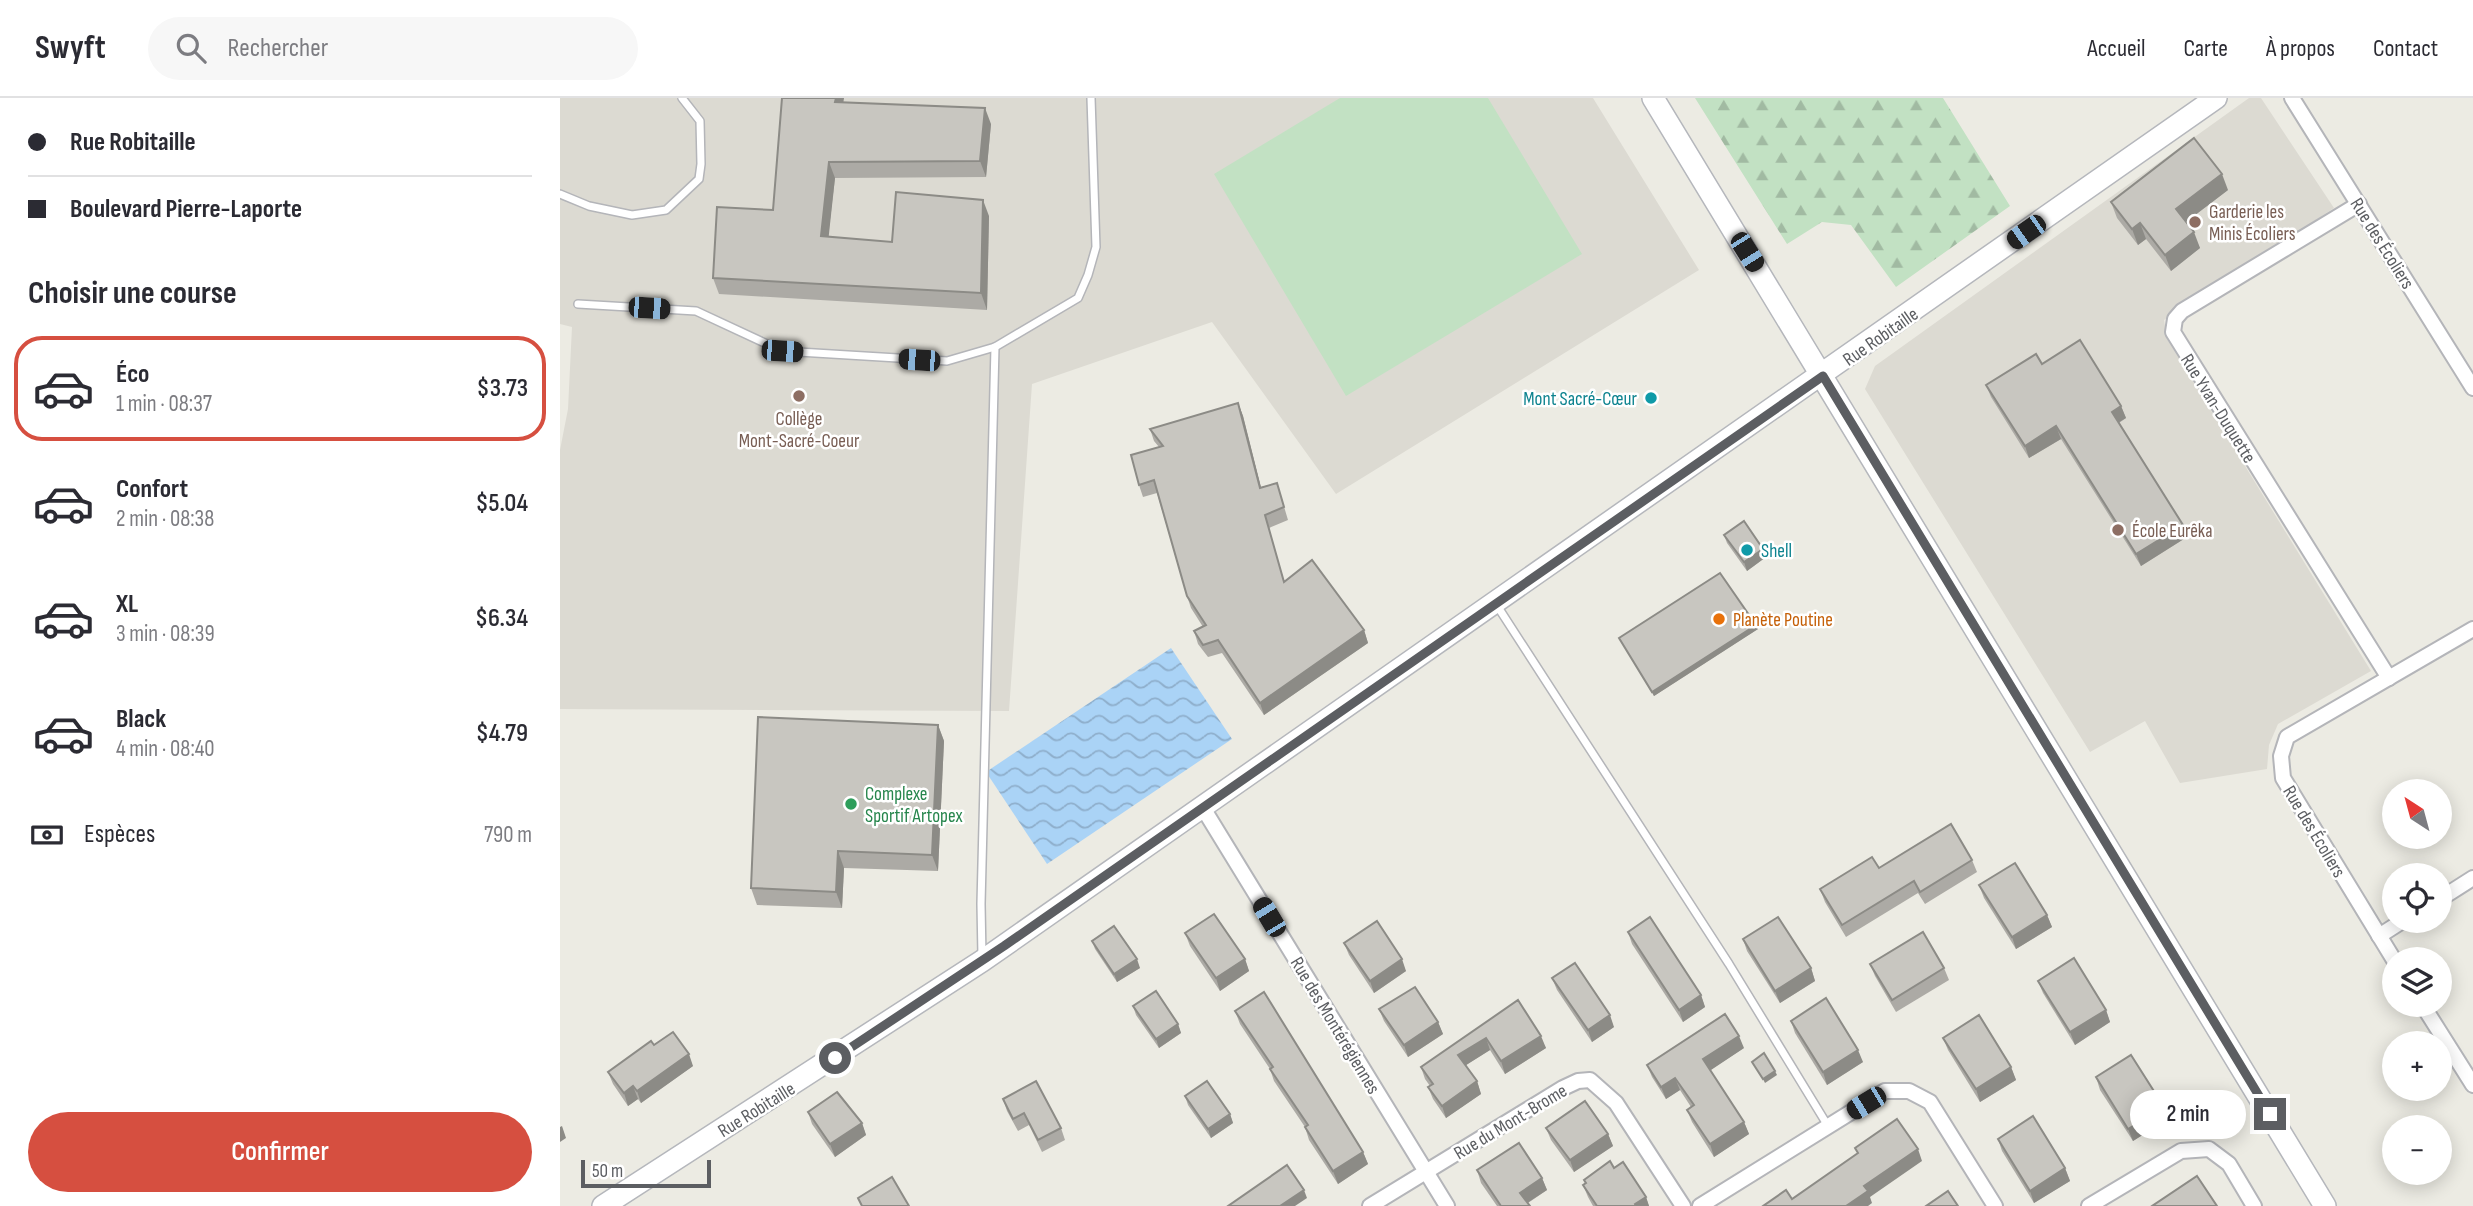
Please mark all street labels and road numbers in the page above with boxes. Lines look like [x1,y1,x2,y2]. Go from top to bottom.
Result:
street label: Rue des Écoliers [2345,194,2419,294]
street label: Rue Robitaille [1839,303,1923,371]
street label: Rue Yvan-Duquette [2175,350,2260,468]
street label: Rue des Écoliers [2277,782,2350,882]
street label: Rue des Montérégiennes [1285,953,1385,1099]
street label: Rue Robitaille [714,1078,800,1143]
street label: Rue du Mont-Brome [1450,1080,1571,1165]

